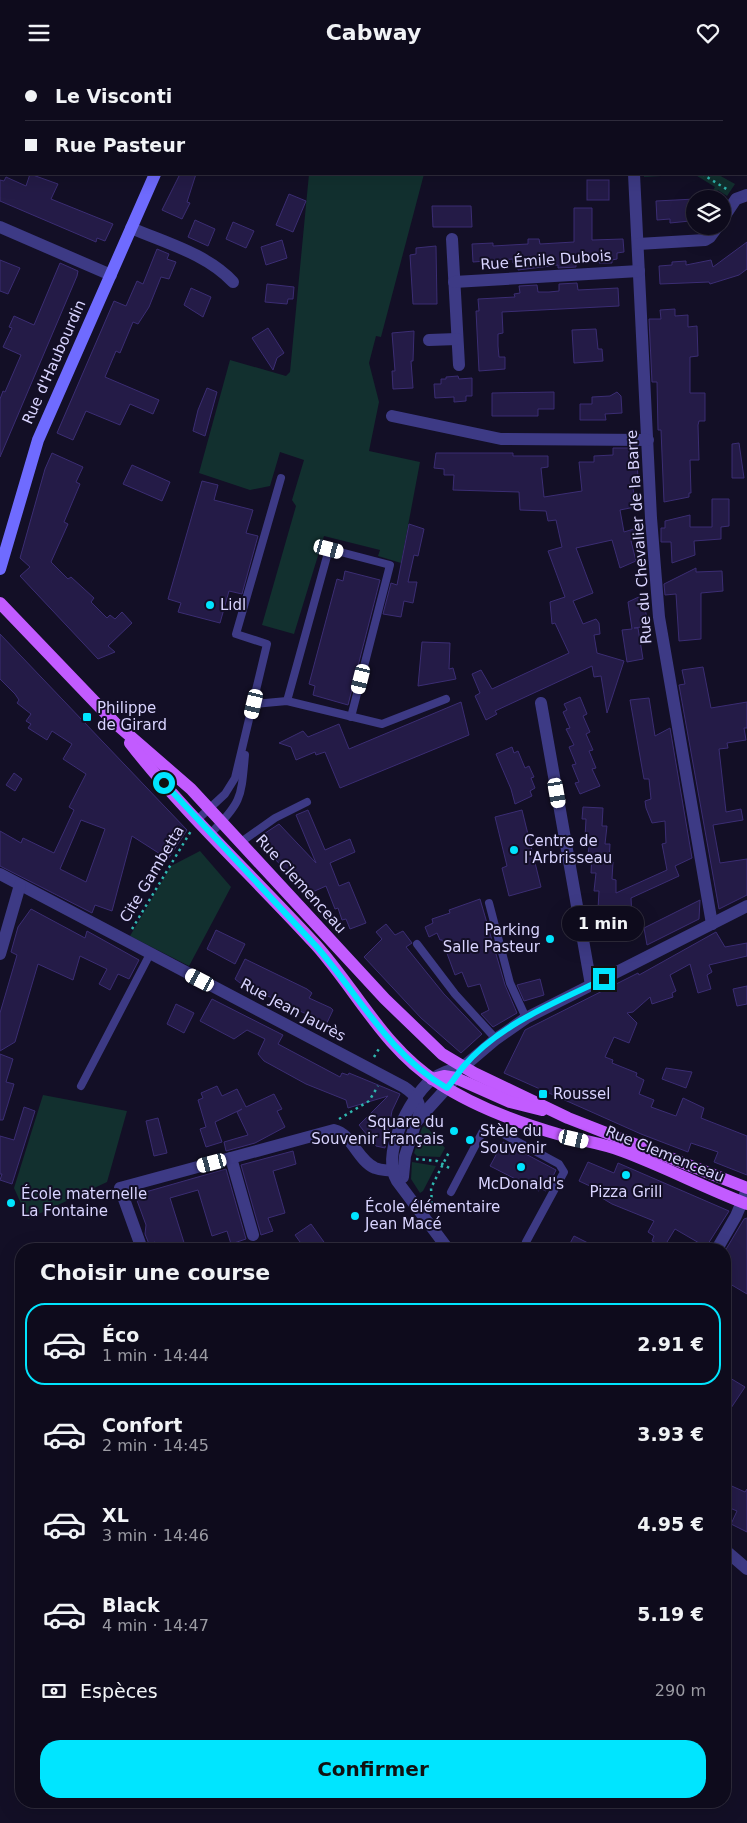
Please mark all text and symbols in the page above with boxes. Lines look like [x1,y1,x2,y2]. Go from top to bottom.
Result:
icon: menu [25,19,53,47]
icon: heart [694,19,722,47]
text: Cabway [326,20,421,45]
text: Le Visconti [55,85,172,107]
text: Rue Pasteur [55,134,185,156]
map controls [686,190,731,235]
button: layers [686,190,731,235]
street label: Rue Émile Dubois [480,245,612,274]
street label: Rue d'Haubourdin [18,297,90,427]
street label: Rue du Chevalier de la Barre [623,429,655,645]
car [312,538,345,560]
place label: Lidl [220,596,246,614]
marker: Lidl [204,599,216,611]
car [350,663,371,695]
car [243,688,264,720]
place label: Philippe de Girard [97,699,167,734]
marker: Philippe de Girard [81,711,93,723]
route start [153,772,175,794]
car [547,777,566,809]
street label: Cite Gambetta [116,822,188,926]
street label: Rue Clemenceau [252,831,350,937]
place label: Centre de l'Arbrisseau [524,832,612,867]
marker: Centre de l'Arbrisseau [508,844,520,856]
callout: 1 min [563,907,645,941]
text: 1 min [578,914,628,933]
place label: Parking Salle Pasteur [443,921,541,956]
marker: Parking Salle Pasteur [544,933,556,945]
car [183,966,216,994]
route end [593,968,615,990]
street label: Rue Jean Jaurès [237,975,349,1045]
place label: Roussel [553,1085,610,1103]
marker: Roussel [537,1088,549,1100]
place label: Square du Souvenir Français [311,1113,444,1148]
place label: Stèle du Souvenir [480,1122,547,1157]
street label: Rue Clemenceau [603,1122,727,1186]
marker: Square du Souvenir Français [448,1125,460,1137]
car [557,1128,590,1150]
marker: Stèle du Souvenir [464,1134,476,1146]
car [195,1152,228,1174]
marker: McDonald's [515,1161,527,1173]
marker: Pizza Grill [620,1169,632,1181]
place label: McDonald's [478,1175,564,1193]
place label: Pizza Grill [590,1183,662,1201]
place label: École maternelle La Fontaine [21,1184,147,1220]
marker: École maternelle La Fontaine [5,1197,17,1209]
place label: École élémentaire Jean Macé [364,1197,500,1233]
marker: École élémentaire Jean Macé [349,1210,361,1222]
text: Choisir une course [40,1260,270,1285]
icon: car [42,1322,87,1367]
text: Éco [102,1324,139,1346]
text: 2.91 € [637,1333,704,1355]
text: 1 min · 14:44 [102,1346,209,1365]
icon: car [42,1412,87,1457]
text: Confort [102,1414,182,1436]
text: 3.93 € [637,1423,704,1445]
text: 2 min · 14:45 [102,1436,209,1455]
icon: car [42,1502,87,1547]
text: XL [102,1504,129,1526]
text: 4.95 € [637,1513,704,1535]
text: 3 min · 14:46 [102,1526,209,1545]
icon: car [42,1592,87,1637]
text: Black [102,1594,160,1616]
text: 5.19 € [637,1603,704,1625]
text: 4 min · 14:47 [102,1616,209,1635]
icon: cash [40,1677,68,1705]
text: Espèces [80,1680,158,1702]
text: 290 m [655,1681,706,1700]
button: Confirmer [40,1740,706,1798]

